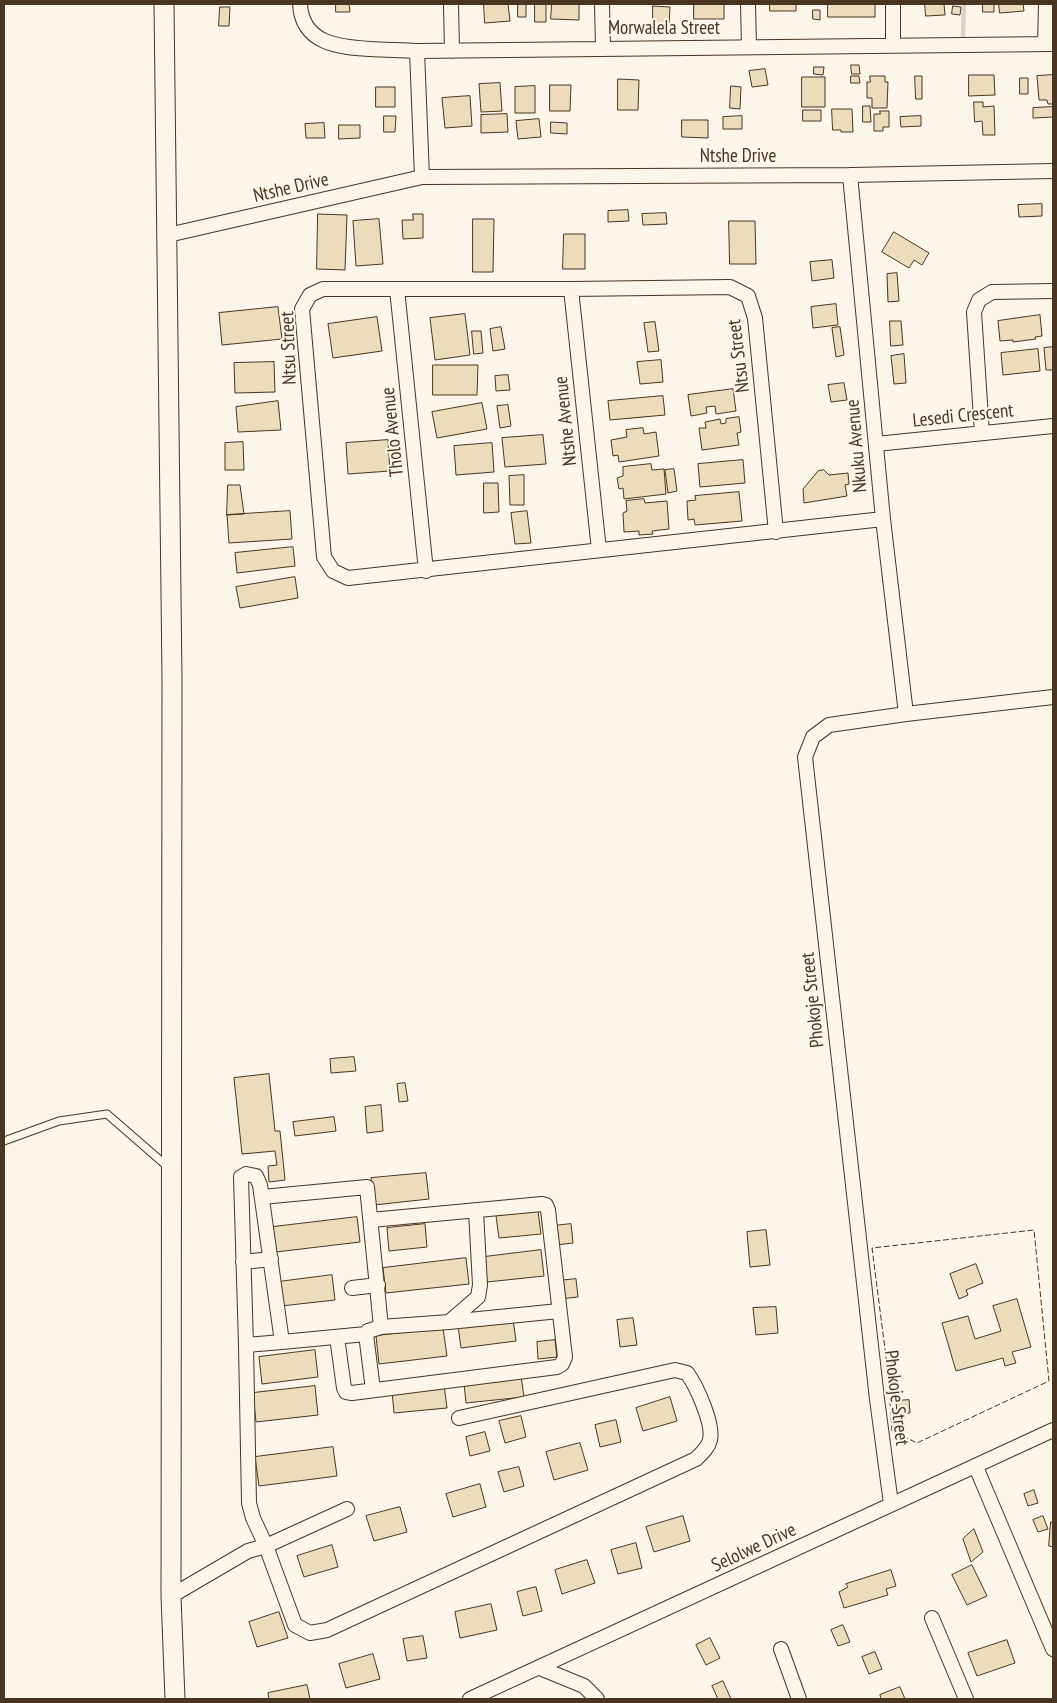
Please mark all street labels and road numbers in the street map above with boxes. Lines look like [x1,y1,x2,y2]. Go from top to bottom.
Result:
street label: Morwalela Street [608,18,720,40]
street label: Ntshe Drive [700,146,776,168]
street label: Ntshe Drive [251,168,331,208]
street label: Ntsu Street [276,311,302,385]
street label: Ntsu Street [723,318,755,394]
street label: Ntshe Avenue [550,375,582,467]
street label: Tholo Avenue [377,386,409,478]
street label: Nkuku Avenue [842,398,872,494]
street label: Lesedi Crescent [911,399,1015,433]
street label: Phokoje Street [797,951,829,1049]
street label: Phokoje Street [879,1349,913,1447]
street label: Selolwe Drive [708,1519,800,1577]

